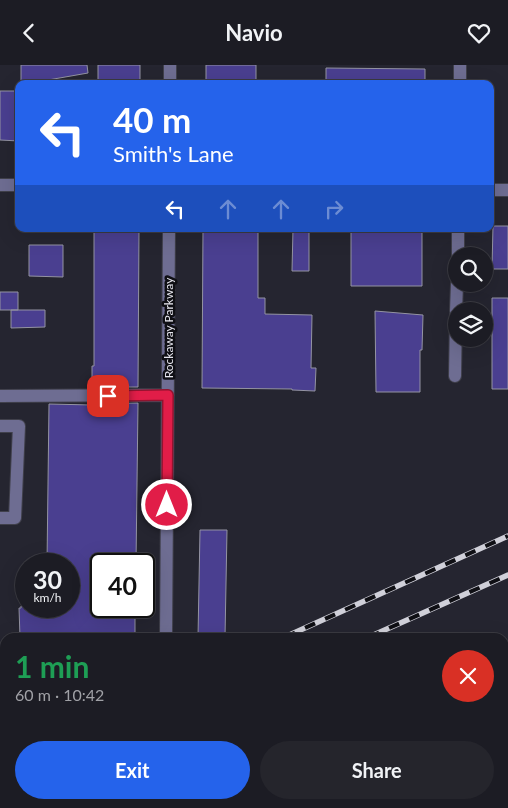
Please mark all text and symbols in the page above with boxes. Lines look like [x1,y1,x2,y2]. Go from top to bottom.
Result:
icon: back [15,19,43,47]
text: Navio [225,19,283,46]
icon: heart [465,19,493,47]
text: 40 m [113,98,191,140]
icon: left [30,100,95,165]
text: Smith's Lane [113,140,234,167]
icon: left [161,195,189,223]
icon: ahead [214,195,242,223]
icon: ahead [267,195,295,223]
icon: right [320,195,348,223]
map controls [448,247,493,347]
button: search [448,247,493,292]
street label: Rockaway Parkway [161,277,176,378]
button: layers [448,302,493,347]
pin [87,375,129,417]
icon: arrive [94,382,122,410]
position arrow [140,478,192,530]
speed limit sign: 40 [90,553,155,618]
text: 30 [33,564,62,594]
text: km/h [33,590,62,605]
text: 1 min [15,648,89,684]
button: close [442,650,494,702]
text: 60 m · 10:42 [15,685,104,704]
button: Exit [15,741,250,799]
button: Share [260,741,494,799]

